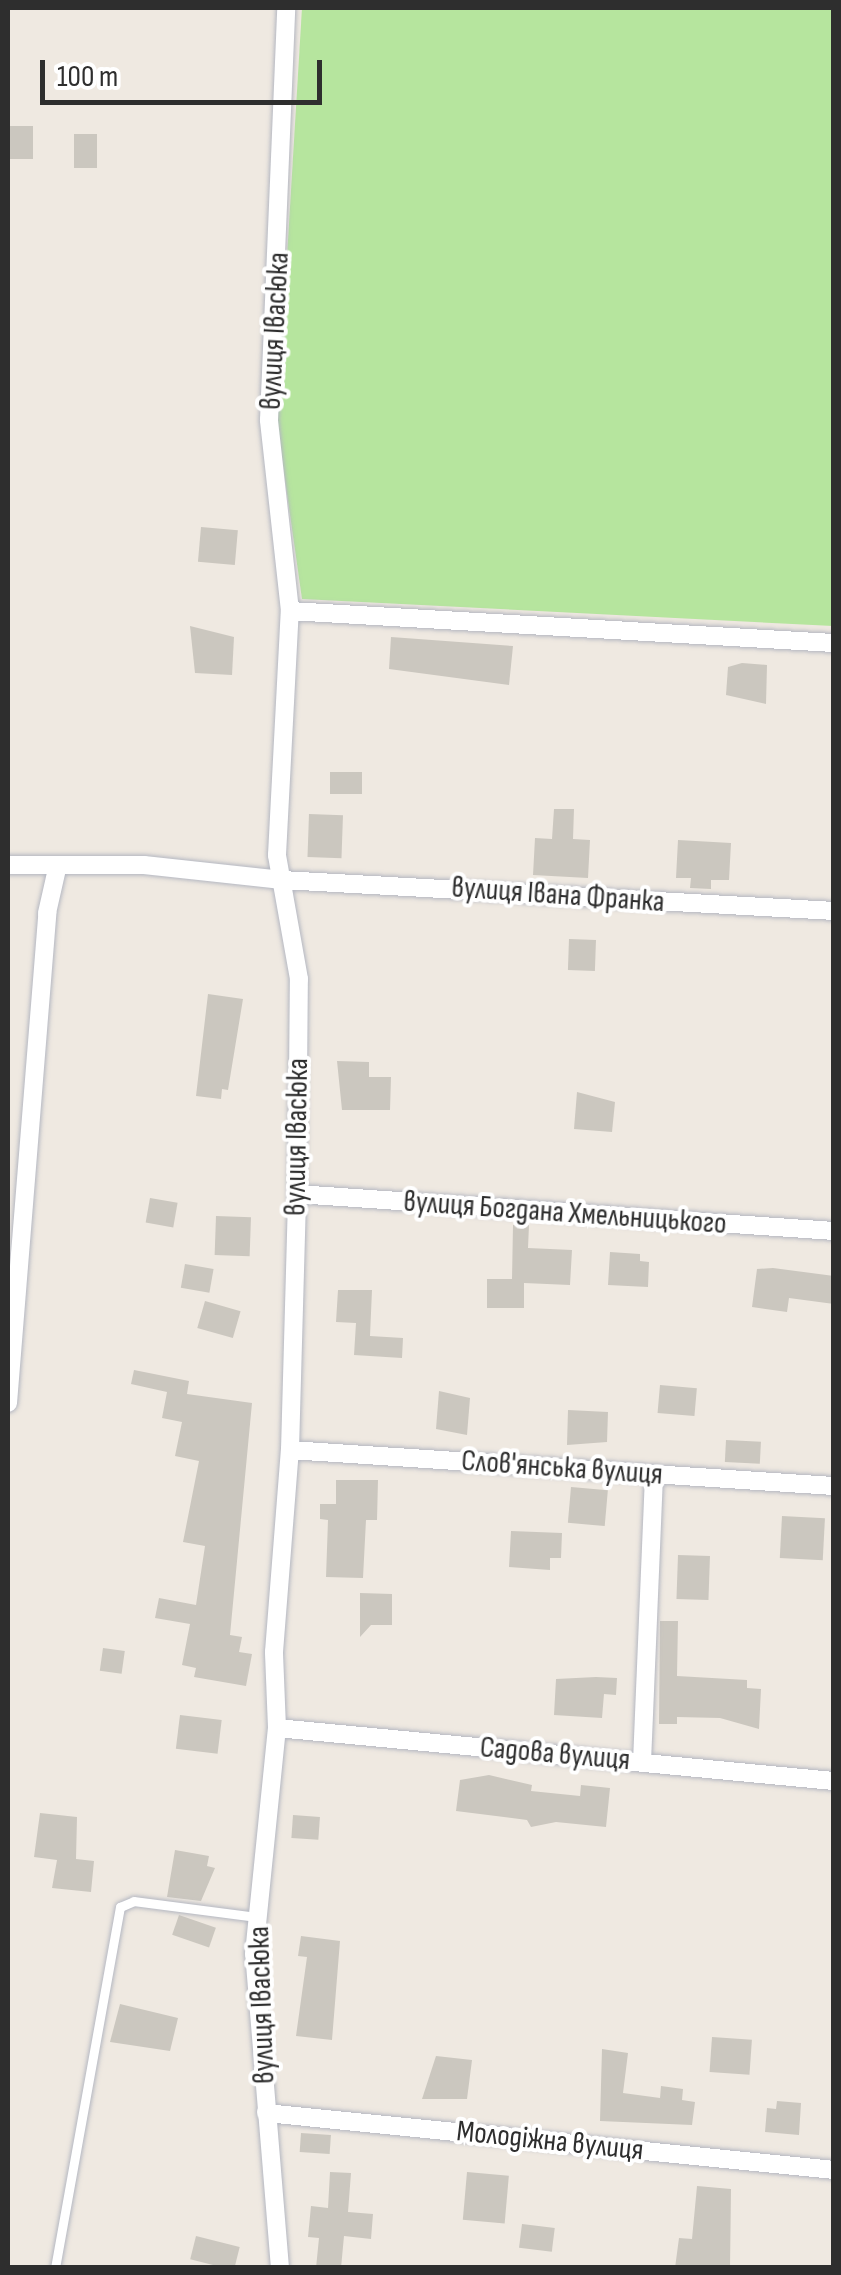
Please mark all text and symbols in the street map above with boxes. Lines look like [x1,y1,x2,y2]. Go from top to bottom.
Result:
scale bar [45,40,328,102]
text: 100 m [57,59,118,95]
street label: вулиця Івасюка [253,251,297,411]
street label: вулиця Івана Франка [450,870,666,920]
street label: вулиця Івасюка [278,1058,316,1216]
street label: вулиця Богдана Хмельницького [402,1184,728,1242]
street label: Слов'янська вулиця [460,1443,664,1493]
street label: Садова вулиця [478,1730,632,1778]
street label: вулиця Івасюка [241,1926,283,2084]
street label: Молодіжна вулиця [455,2113,645,2169]

